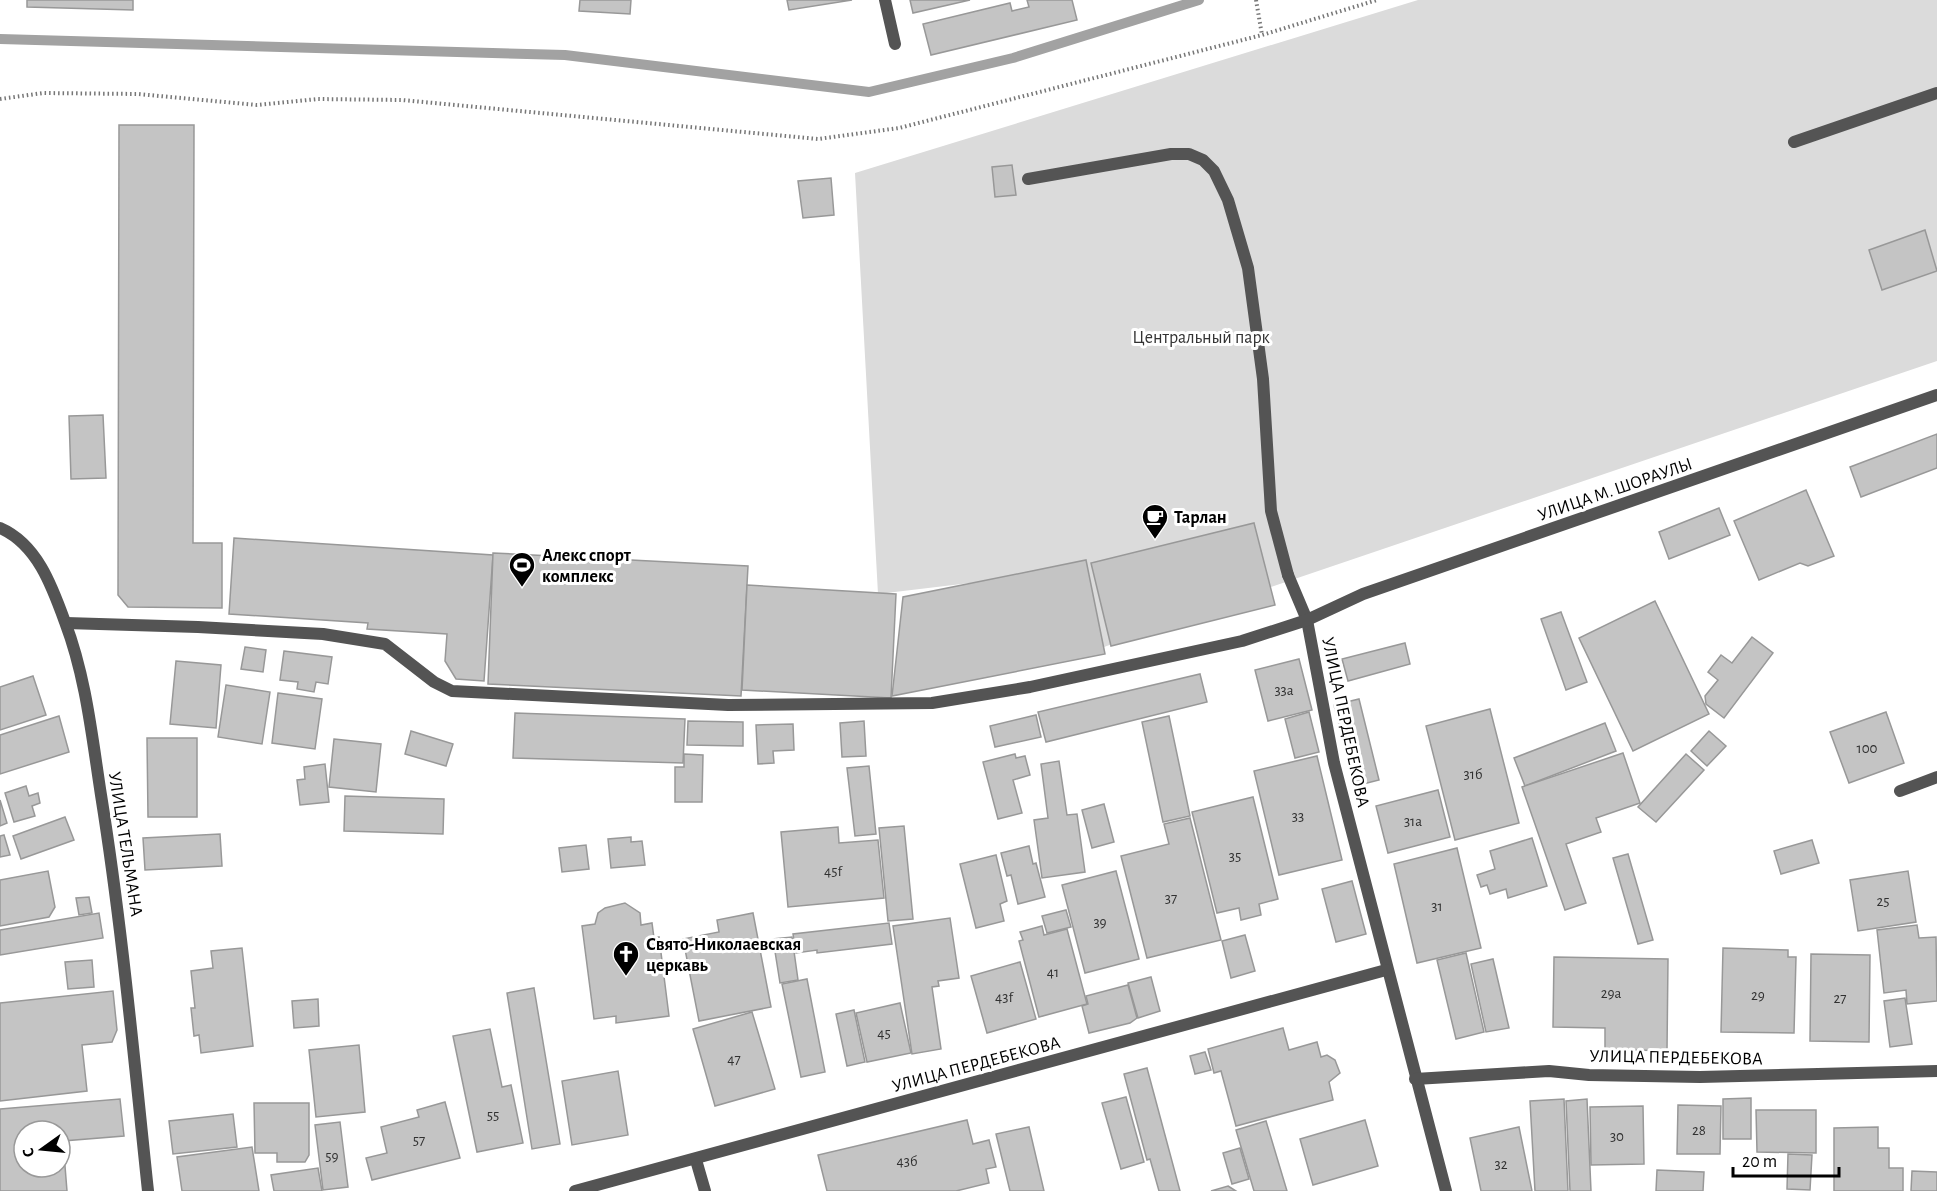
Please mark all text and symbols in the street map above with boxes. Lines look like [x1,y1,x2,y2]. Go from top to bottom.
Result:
park label: Центральный парк [1132,329,1270,347]
street label: УЛИЦА М. ШОРАУЛЫ [1536,455,1695,525]
cafe icon: Тарлан [1140,502,1170,540]
place label: Тарлан [1174,509,1227,527]
place label: Алекс спорт комплекс [542,547,632,586]
sports icon: Алекс спорт комплекс [507,550,537,588]
street label: УЛИЦА ПЕРДЕБЕКОВА [1318,636,1372,809]
house number: 33а [1274,683,1294,698]
house number: 100 [1856,741,1878,756]
house number: 31б [1464,767,1482,782]
street label: УЛИЦА ТЕЛЬМАНА [105,771,145,918]
house number: 33 [1292,809,1304,824]
house number: 31а [1404,814,1422,829]
house number: 35 [1229,849,1241,864]
house number: 45f [824,864,843,879]
house number: 37 [1165,891,1177,906]
house number: 25 [1876,894,1890,909]
house number: 31 [1431,899,1443,914]
house number: 39 [1093,915,1107,930]
place label: Свято-Николаевская церкавь [646,936,801,975]
church icon: Свято-Николаевская церкавь [611,939,641,977]
house number: 41 [1047,965,1059,980]
house number: 29а [1601,986,1622,1001]
house number: 29 [1751,988,1765,1003]
house number: 43f [995,990,1014,1005]
house number: 27 [1833,991,1847,1006]
house number: 45 [877,1026,891,1041]
street label: УЛИЦА ПЕРДЕБЕКОВА [890,1034,1063,1096]
street label: УЛИЦА ПЕРДЕБЕКОВА [1589,1047,1763,1069]
house number: 47 [727,1052,741,1067]
house number: 55 [487,1108,499,1123]
north arrow [12,1119,72,1179]
house number: 28 [1692,1123,1706,1138]
house number: 30 [1610,1129,1624,1144]
house number: 57 [413,1133,425,1148]
scale bar [1733,1140,1840,1178]
text: С [20,1146,37,1159]
house number: 59 [325,1149,339,1164]
text: 20 m [1742,1153,1777,1171]
house number: 43б [897,1154,917,1169]
house number: 32 [1494,1157,1508,1172]

